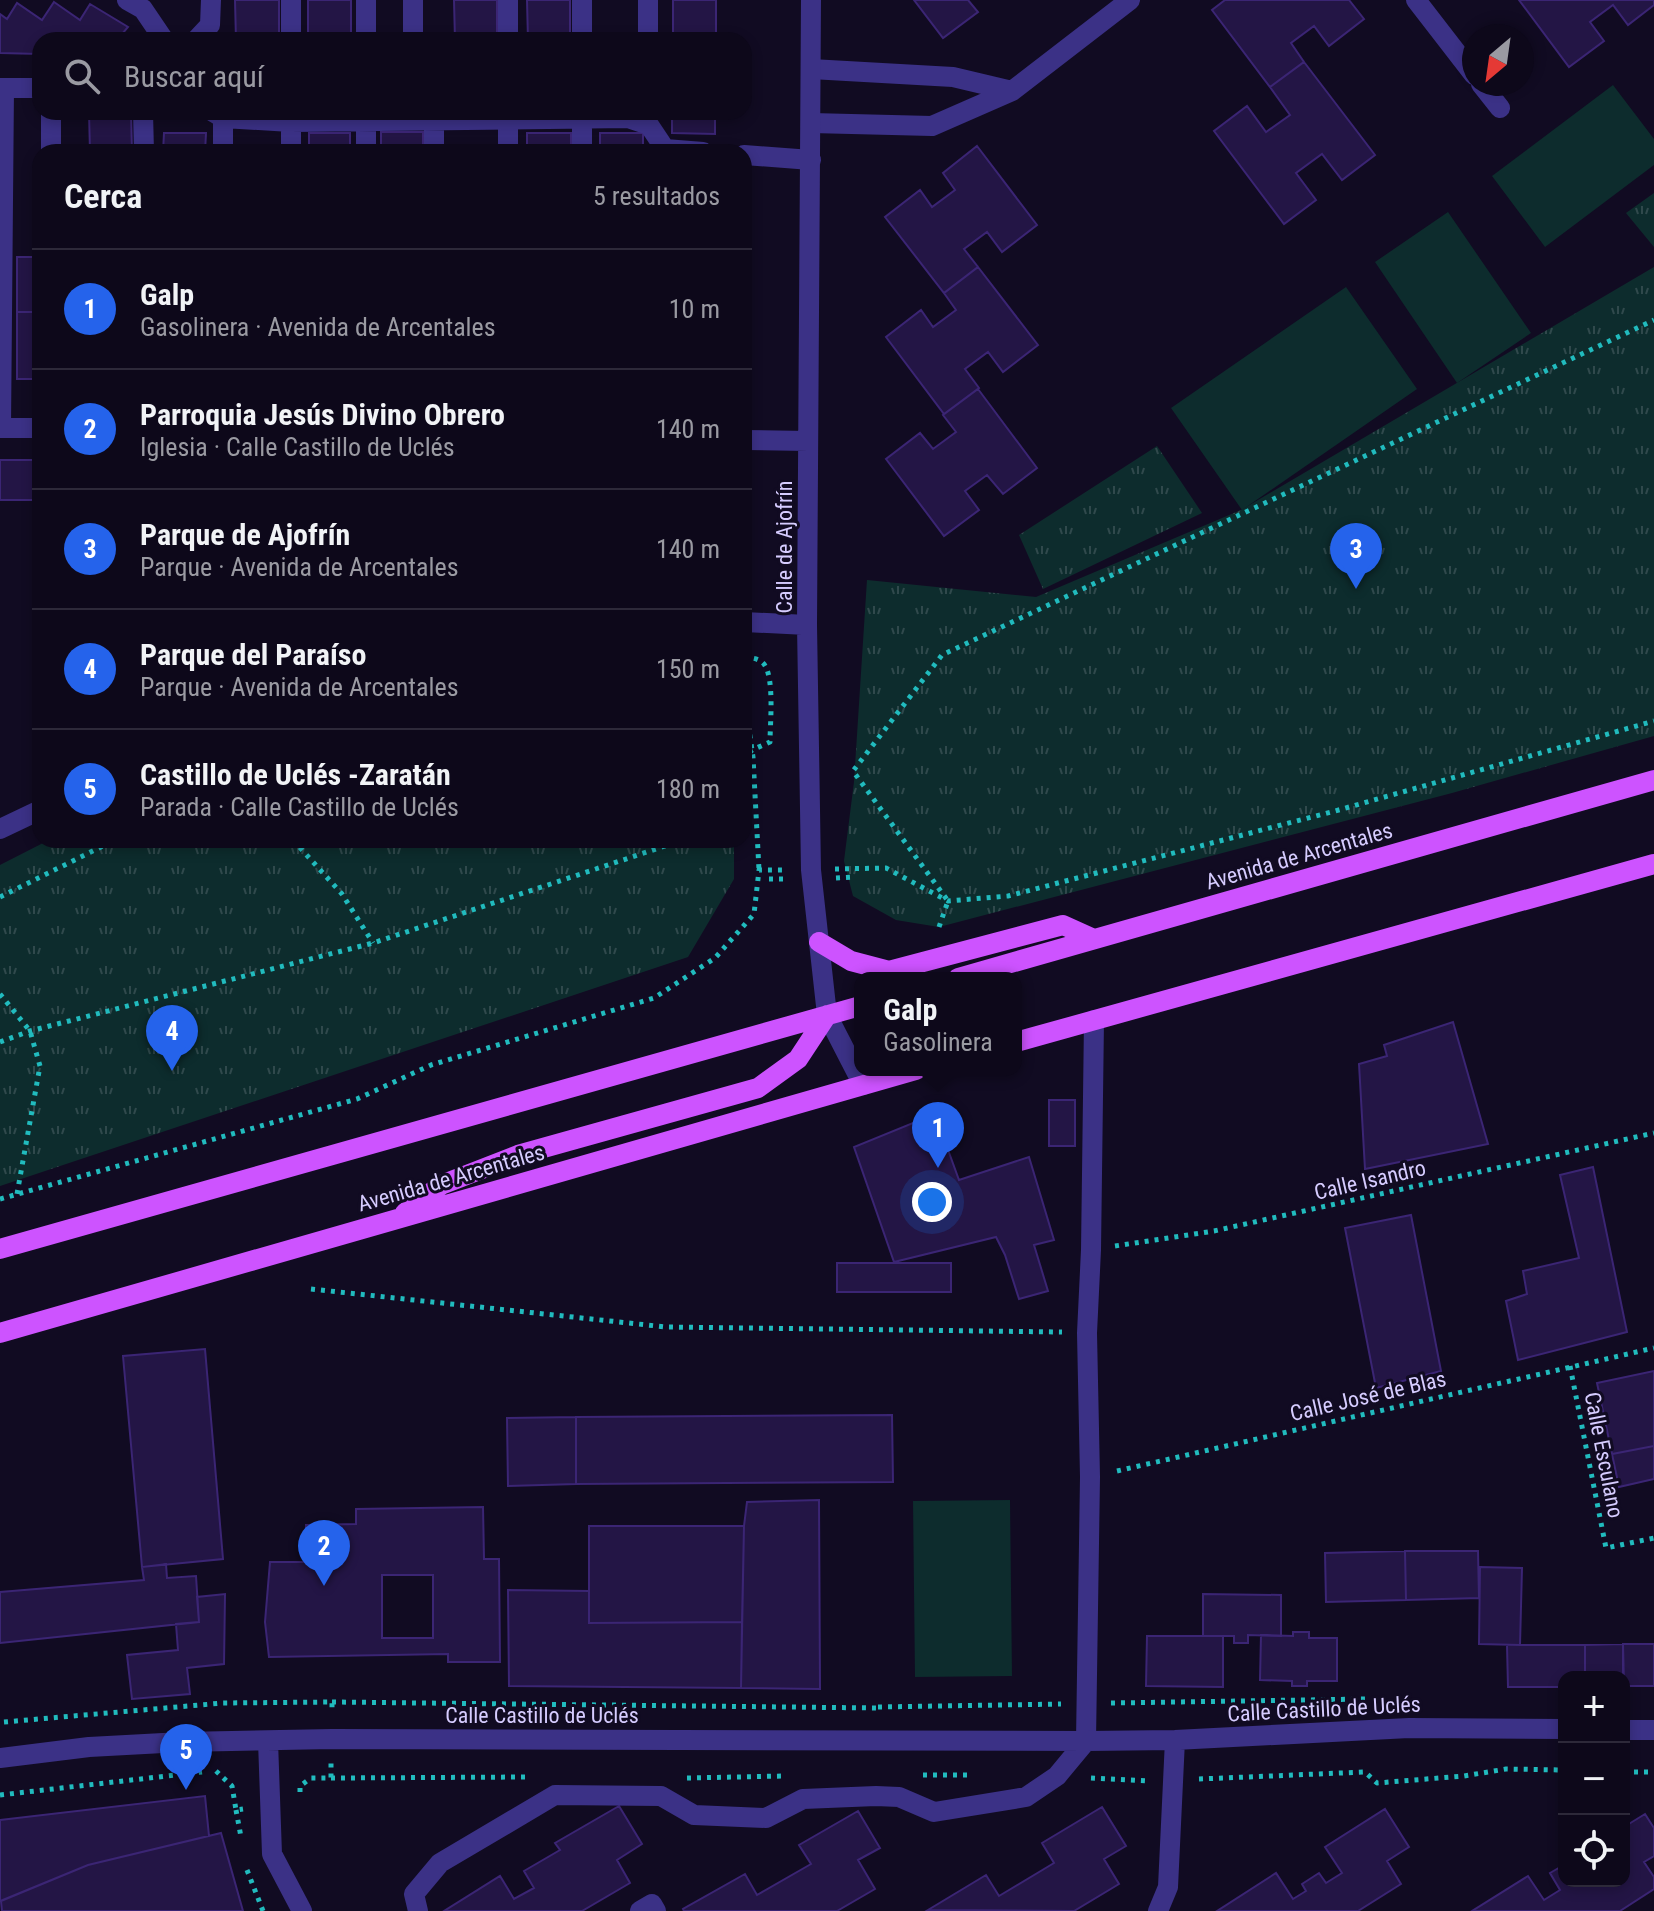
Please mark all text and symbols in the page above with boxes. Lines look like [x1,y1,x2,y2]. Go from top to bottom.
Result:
north arrow [1462,24,1534,96]
search box [32,32,752,120]
icon: search [60,54,104,98]
text: Buscar aquí [124,59,264,94]
text: Cerca [64,176,142,216]
text: 5 resultados [593,181,720,211]
text: Galp [140,277,194,312]
text: 1 [83,294,97,324]
text: 10 m [669,294,720,324]
text: Gasolinera · Avenida de Arcentales [140,312,496,342]
text: Parroquia Jesús Divino Obrero [140,397,505,432]
text: 2 [83,414,97,444]
text: 140 m [656,414,720,444]
text: Iglesia · Calle Castillo de Uclés [140,432,455,462]
street label: Calle de Ajofrín [772,481,797,613]
text: Parque de Ajofrín [140,517,350,552]
pin: 3 [1330,523,1382,589]
text: 3 [83,534,97,564]
text: 140 m [656,534,720,564]
text: Parque · Avenida de Arcentales [140,552,459,582]
text: Parque del Paraíso [140,637,366,672]
text: 4 [83,654,97,684]
text: 150 m [656,654,720,684]
text: Parque · Avenida de Arcentales [140,672,459,702]
text: Castillo de Uclés -Zaratán [140,757,451,792]
text: 5 [83,774,97,804]
text: 180 m [656,774,720,804]
text: Parada · Calle Castillo de Uclés [140,792,459,822]
street label: Avenida de Arcentales [1203,817,1395,895]
popup [854,972,1022,1076]
text: Galp [883,992,937,1027]
pin: 4 [146,1005,198,1071]
text: Gasolinera [883,1027,993,1057]
pin: 1 [912,1102,964,1168]
street label: Avenida de Arcentales [355,1139,547,1217]
street label: Calle Isandro [1312,1155,1428,1205]
your location [912,1182,952,1222]
street label: Calle José de Blas [1288,1366,1448,1426]
street label: Calle Esculano [1580,1390,1628,1520]
pin: 2 [298,1520,350,1586]
map controls [1558,1671,1630,1887]
button: + [1558,1671,1630,1743]
street label: Calle Castillo de Uclés [1227,1691,1421,1727]
street label: Calle Castillo de Uclés [445,1703,639,1728]
pin: 5 [160,1724,212,1790]
button: − [1558,1743,1630,1815]
button: locate [1558,1815,1630,1887]

